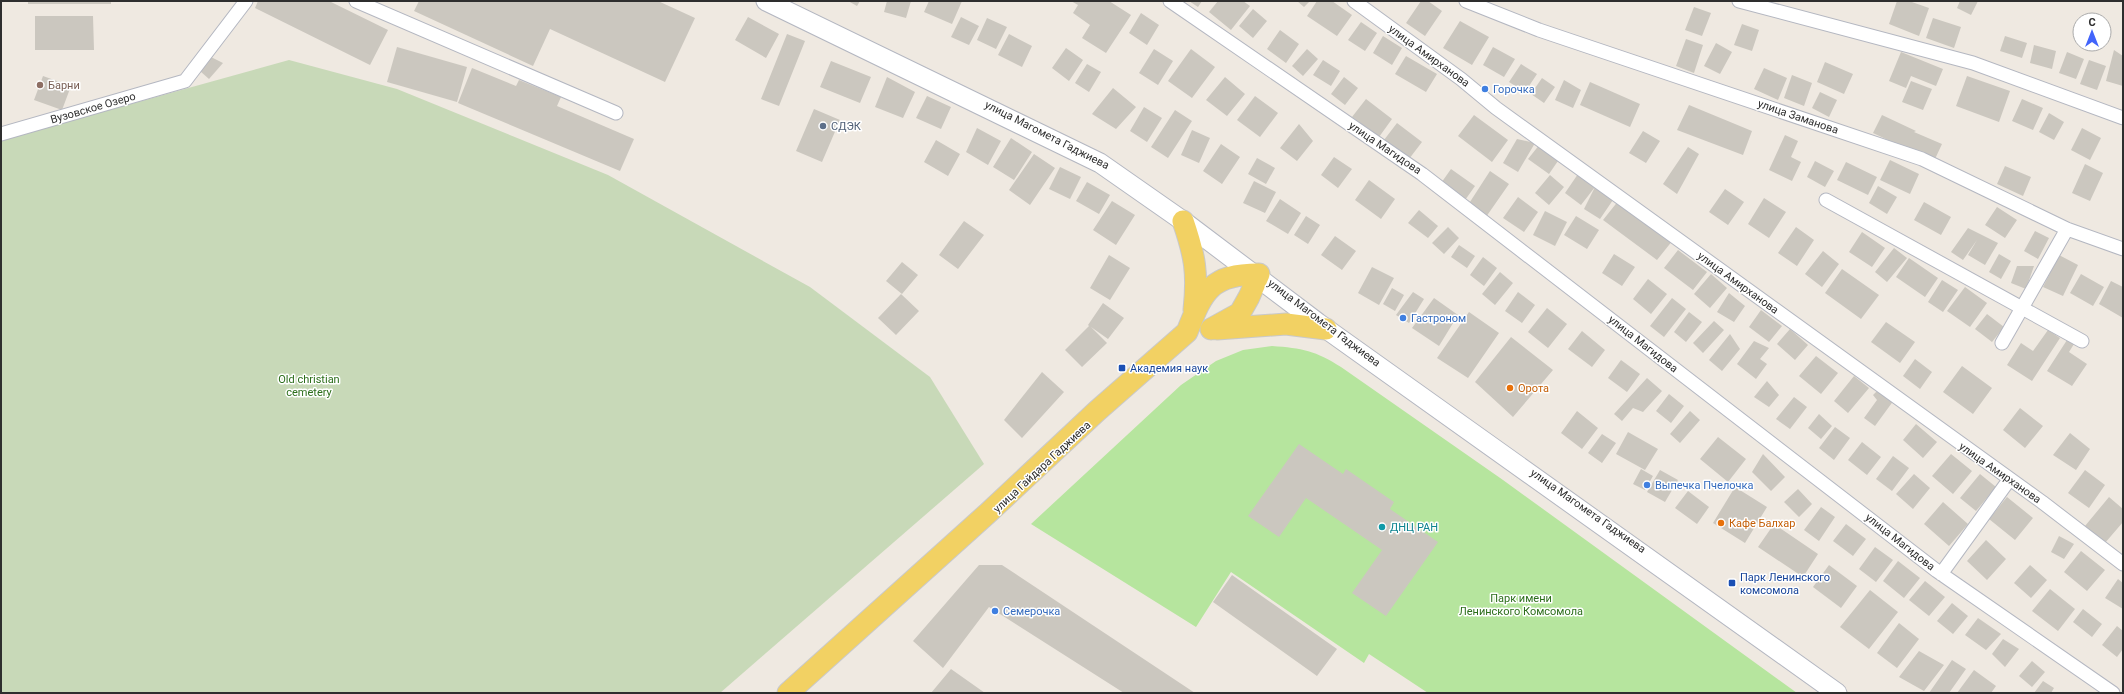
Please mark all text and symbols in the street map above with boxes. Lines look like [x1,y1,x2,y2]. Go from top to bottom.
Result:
north arrow [2072,12,2112,52]
text: С [2088,16,2096,29]
street label: улица Амирханова [1386,22,1472,90]
place label: Барни [48,79,80,92]
marker: Барни [35,80,45,90]
place label: Горочка [1493,83,1535,96]
marker: Горочка [1480,84,1490,94]
street label: Вузовское Озеро [49,90,137,126]
street label: улица Заманова [1756,97,1840,137]
street label: улица Магомета Гаджиева [983,98,1111,172]
street label: улица Магидова [1346,119,1424,177]
place label: СДЭК [831,120,862,133]
marker: СДЭК [818,121,828,131]
street label: улица Амирханова [1695,249,1781,317]
street label: улица Магомета Гаджиева [1265,276,1383,370]
place label: Гастроном [1411,312,1466,325]
marker: Гастроном [1398,313,1408,323]
street label: улица Магидова [1606,313,1680,375]
place label: Академия наук [1130,362,1208,375]
marker: Академия наук [1117,363,1127,373]
park label: Old сhristian cemetery [278,373,340,399]
place label: Орота [1518,382,1549,395]
marker: Орота [1505,383,1515,393]
street label: улица Гайдара Гаджиева [991,419,1093,515]
street label: улица Амирханова [1957,440,2043,506]
street label: улица Магомета Гаджиева [1528,466,1648,556]
place label: Выпечка Пчелочка [1655,479,1753,492]
marker: Выпечка Пчелочка [1642,480,1652,490]
street label: улица Магидова [1863,511,1937,573]
place label: Кафе Балхар [1729,517,1796,530]
marker: Кафе Балхар [1716,518,1726,528]
place label: ДНЦ РАН [1390,521,1438,534]
marker: ДНЦ РАН [1377,522,1387,532]
place label: Парк Ленинского комсомола [1740,571,1830,597]
marker: Парк Ленинского комсомола [1727,578,1737,588]
park label: Парк имени Ленинского Комсомола [1459,592,1583,618]
place label: Семерочка [1003,605,1060,618]
marker: Семерочка [990,606,1000,616]

